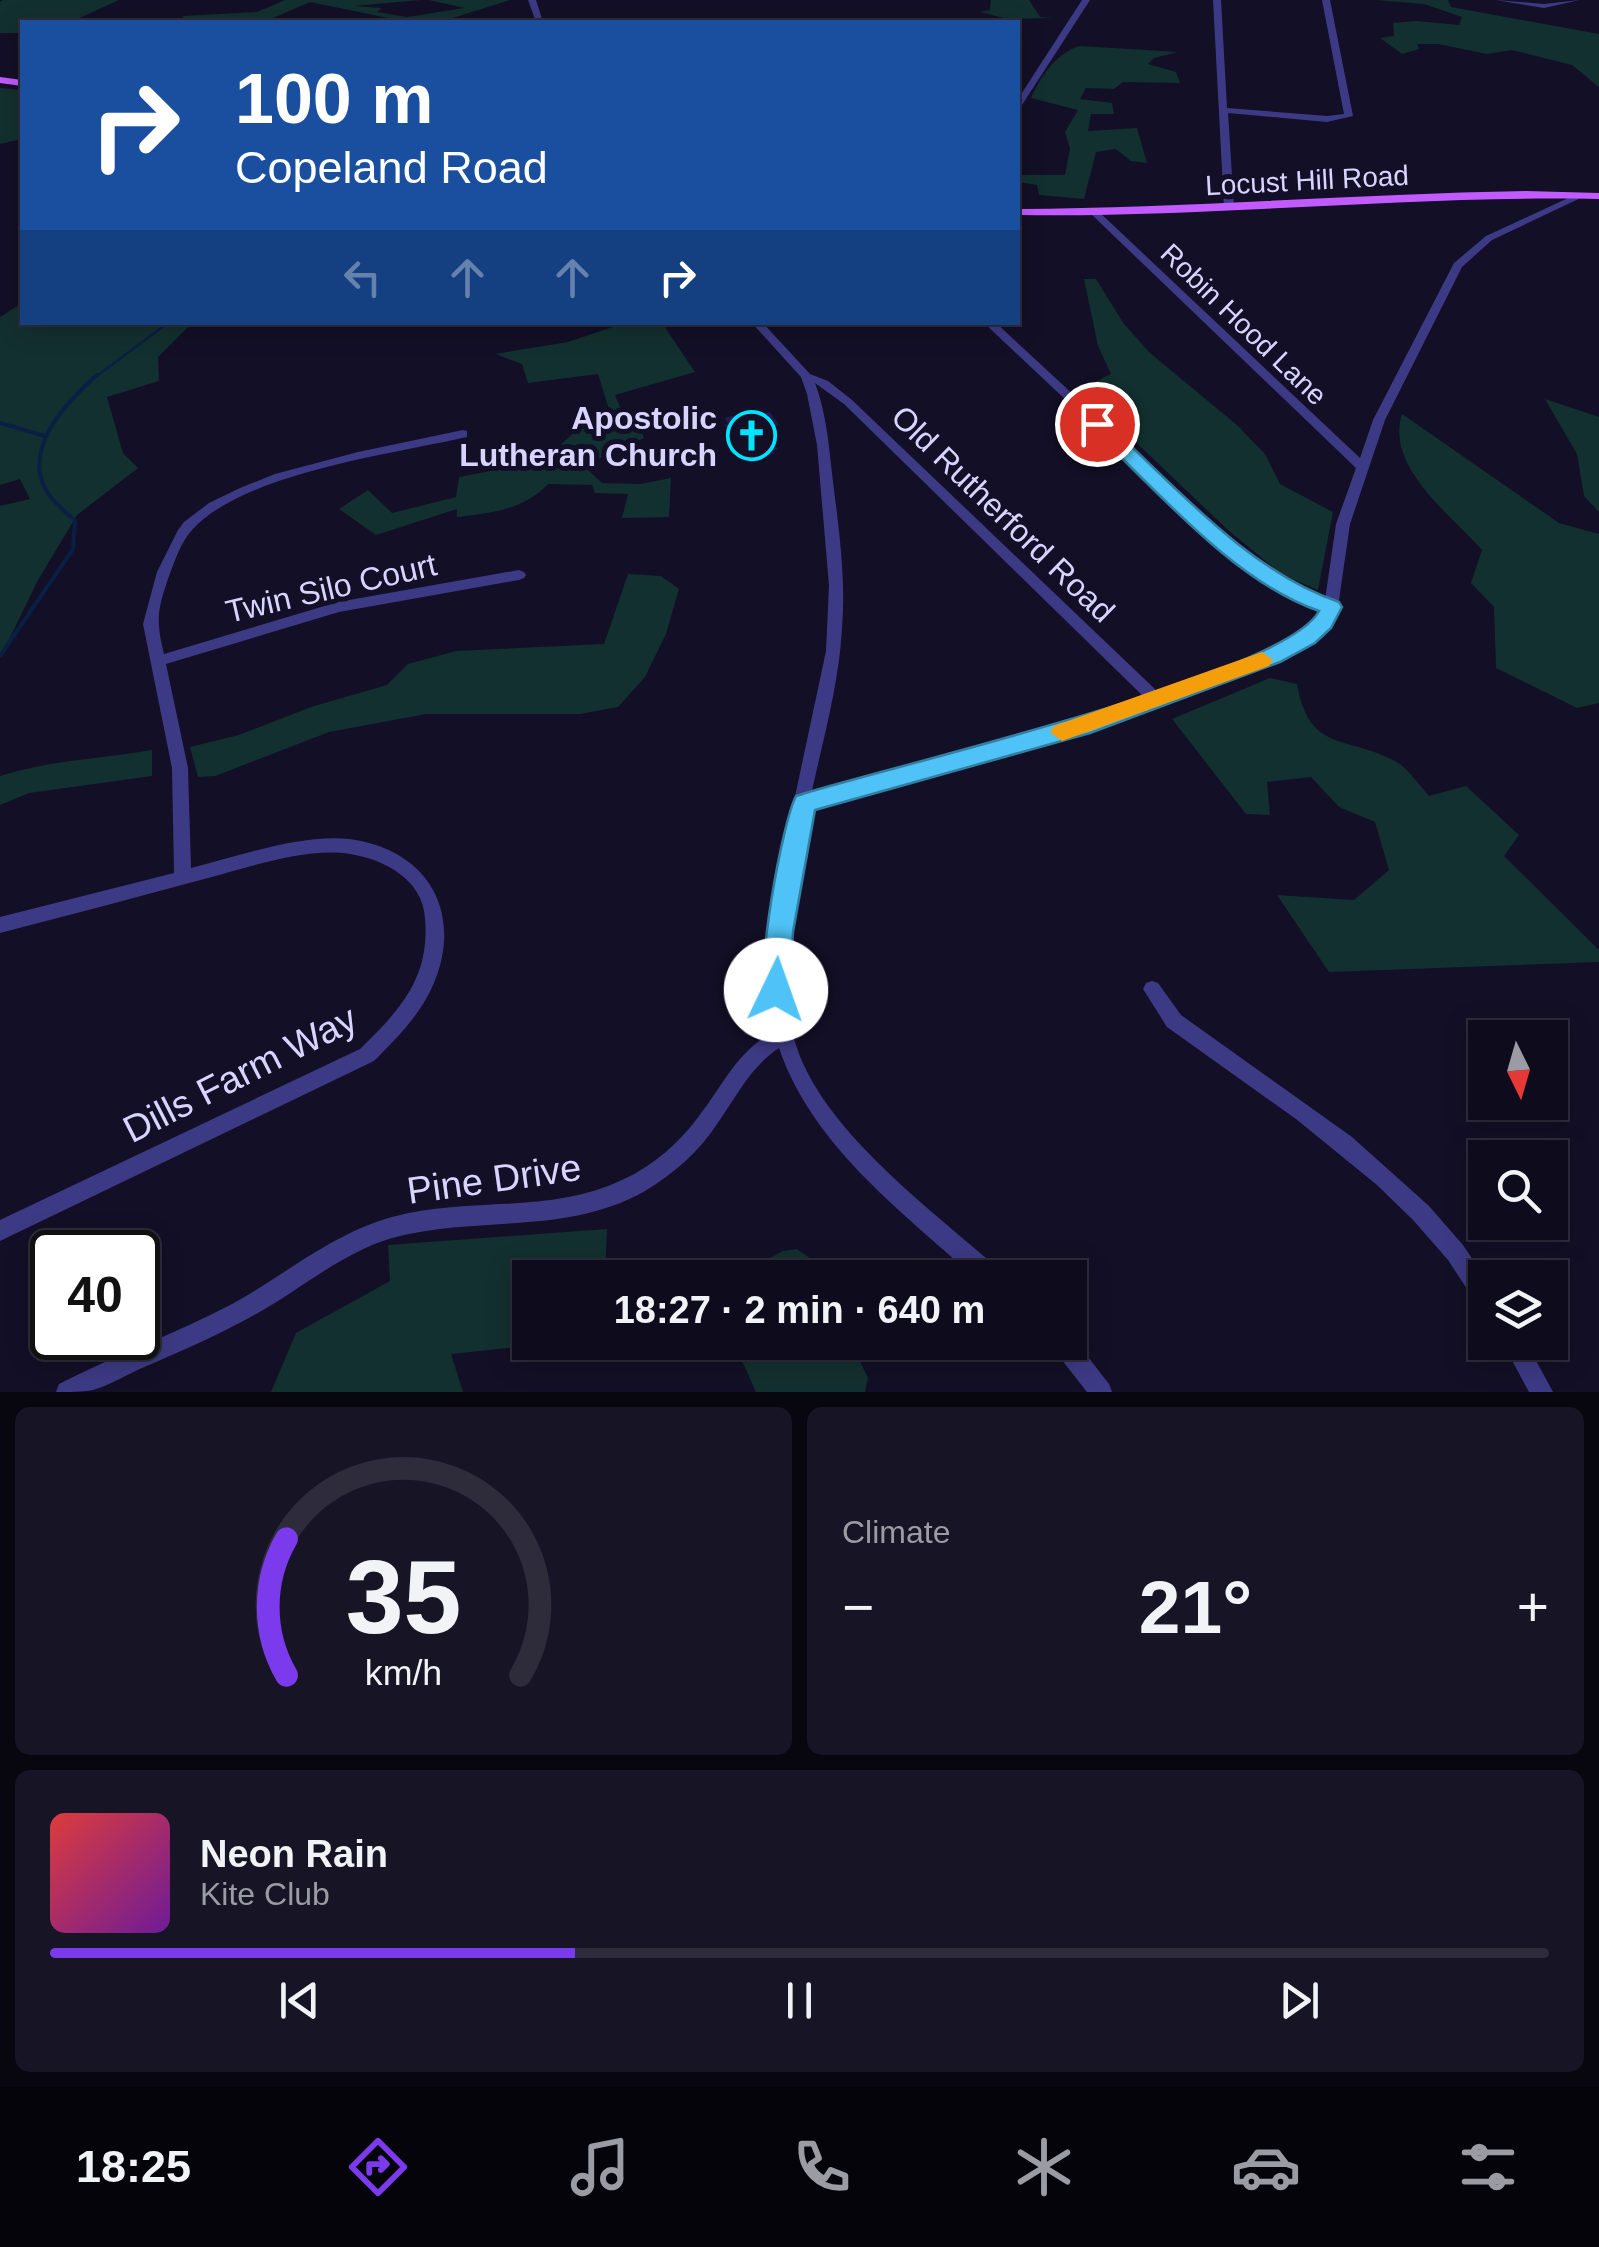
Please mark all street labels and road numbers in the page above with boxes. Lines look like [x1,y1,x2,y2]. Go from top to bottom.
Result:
street label: Locust Hill Road [1204,160,1410,201]
street label: Robin Hood Lane [1154,238,1333,411]
street label: Old Rutherford Road [884,398,1122,630]
street label: Twin Silo Court [222,546,440,630]
street label: Dills Farm Way [116,997,364,1151]
street label: Pine Drive [404,1146,584,1212]

